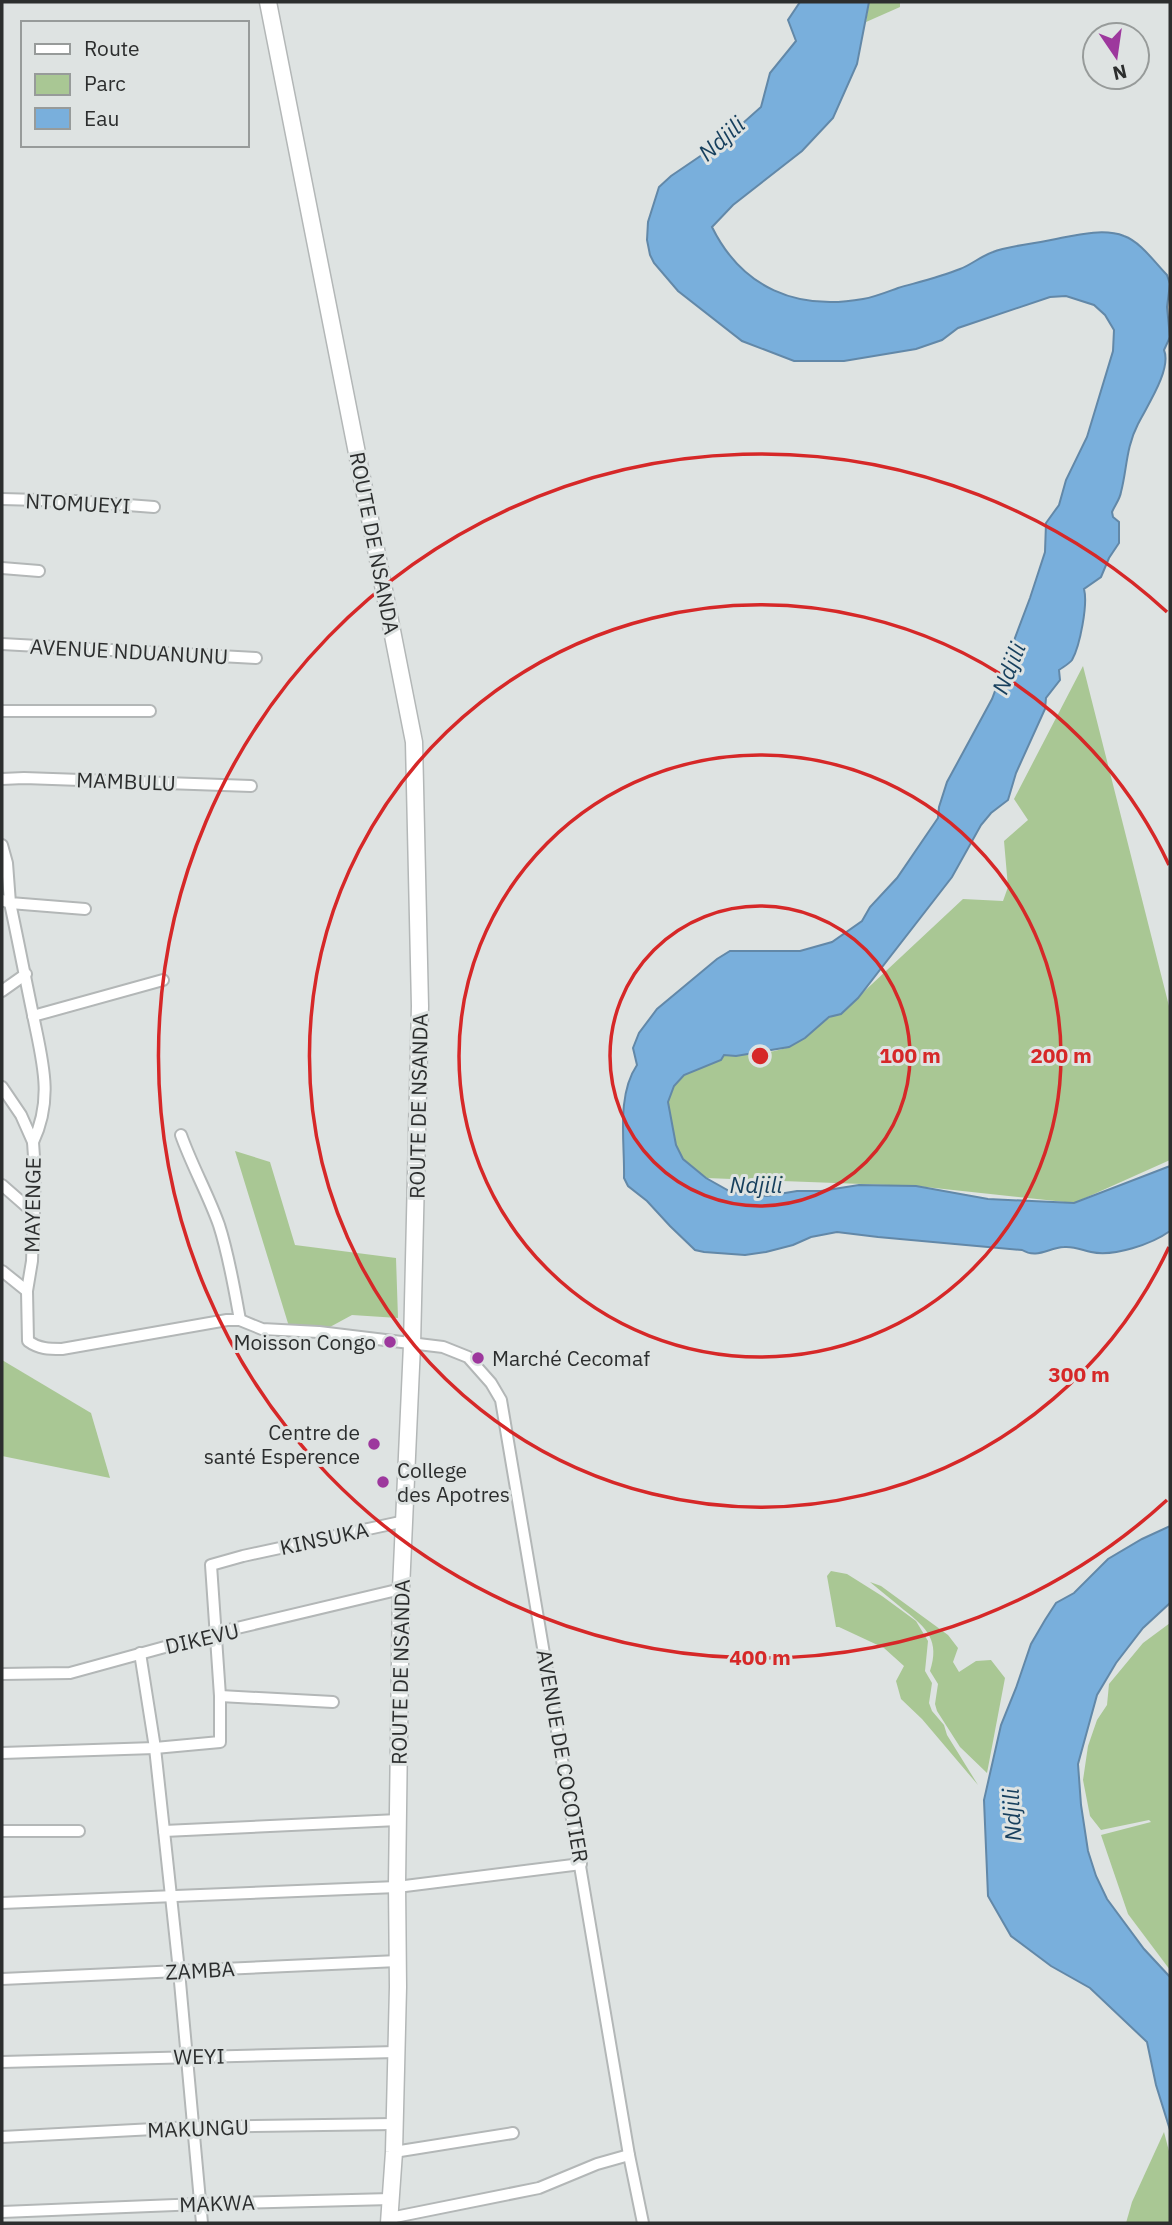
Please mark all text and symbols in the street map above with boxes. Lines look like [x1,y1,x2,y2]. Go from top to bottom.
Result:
legend [21,21,248,147]
north arrow [1081,21,1151,91]
text: Route [84,34,140,62]
text: N [1110,59,1129,86]
text: Parc [84,69,126,97]
text: Eau [84,104,119,132]
water label: Ndjili [691,108,751,167]
street label: ROUTE DE NSANDA [344,449,406,637]
street label: NTOMUEYI [25,486,131,520]
street label: AVENUE NDUANUNU [29,632,229,670]
water label: Ndjili [984,637,1032,698]
street label: MAMBULU [76,765,176,797]
street label: ROUTE DE NSANDA [402,1013,434,1199]
text: 100 m [879,1041,941,1069]
text: 200 m [1030,1041,1092,1069]
centre of rings [748,1044,772,1068]
street label: MAYENGE [17,1157,47,1253]
water label: Ndjili [729,1169,784,1199]
place label: Moisson Congo [234,1328,376,1356]
marker: Moisson Congo [382,1334,398,1350]
place label: Marché Cecomaf [492,1344,650,1372]
marker: Marché Cecomaf [470,1350,486,1366]
text: 300 m [1048,1360,1110,1388]
place label: Centre de santé Esperence [204,1418,360,1470]
marker: Centre de santé Esperence [366,1436,382,1452]
place label: College des Apotres [397,1456,510,1508]
marker: College des Apotres [375,1474,391,1490]
street label: KINSUKA [277,1515,371,1561]
street label: ROUTE DE NSANDA [384,1579,416,1765]
street label: DIKEVU [162,1616,242,1660]
text: 400 m [729,1643,791,1671]
street label: AVENUE DE COCOTIER [530,1647,596,1865]
water label: Ndjili [995,1787,1027,1842]
street label: ZAMBA [164,1954,236,1986]
street label: WEYI [173,2042,225,2070]
street label: MAKUNGU [147,2112,249,2144]
street label: MAKWA [179,2188,255,2218]

